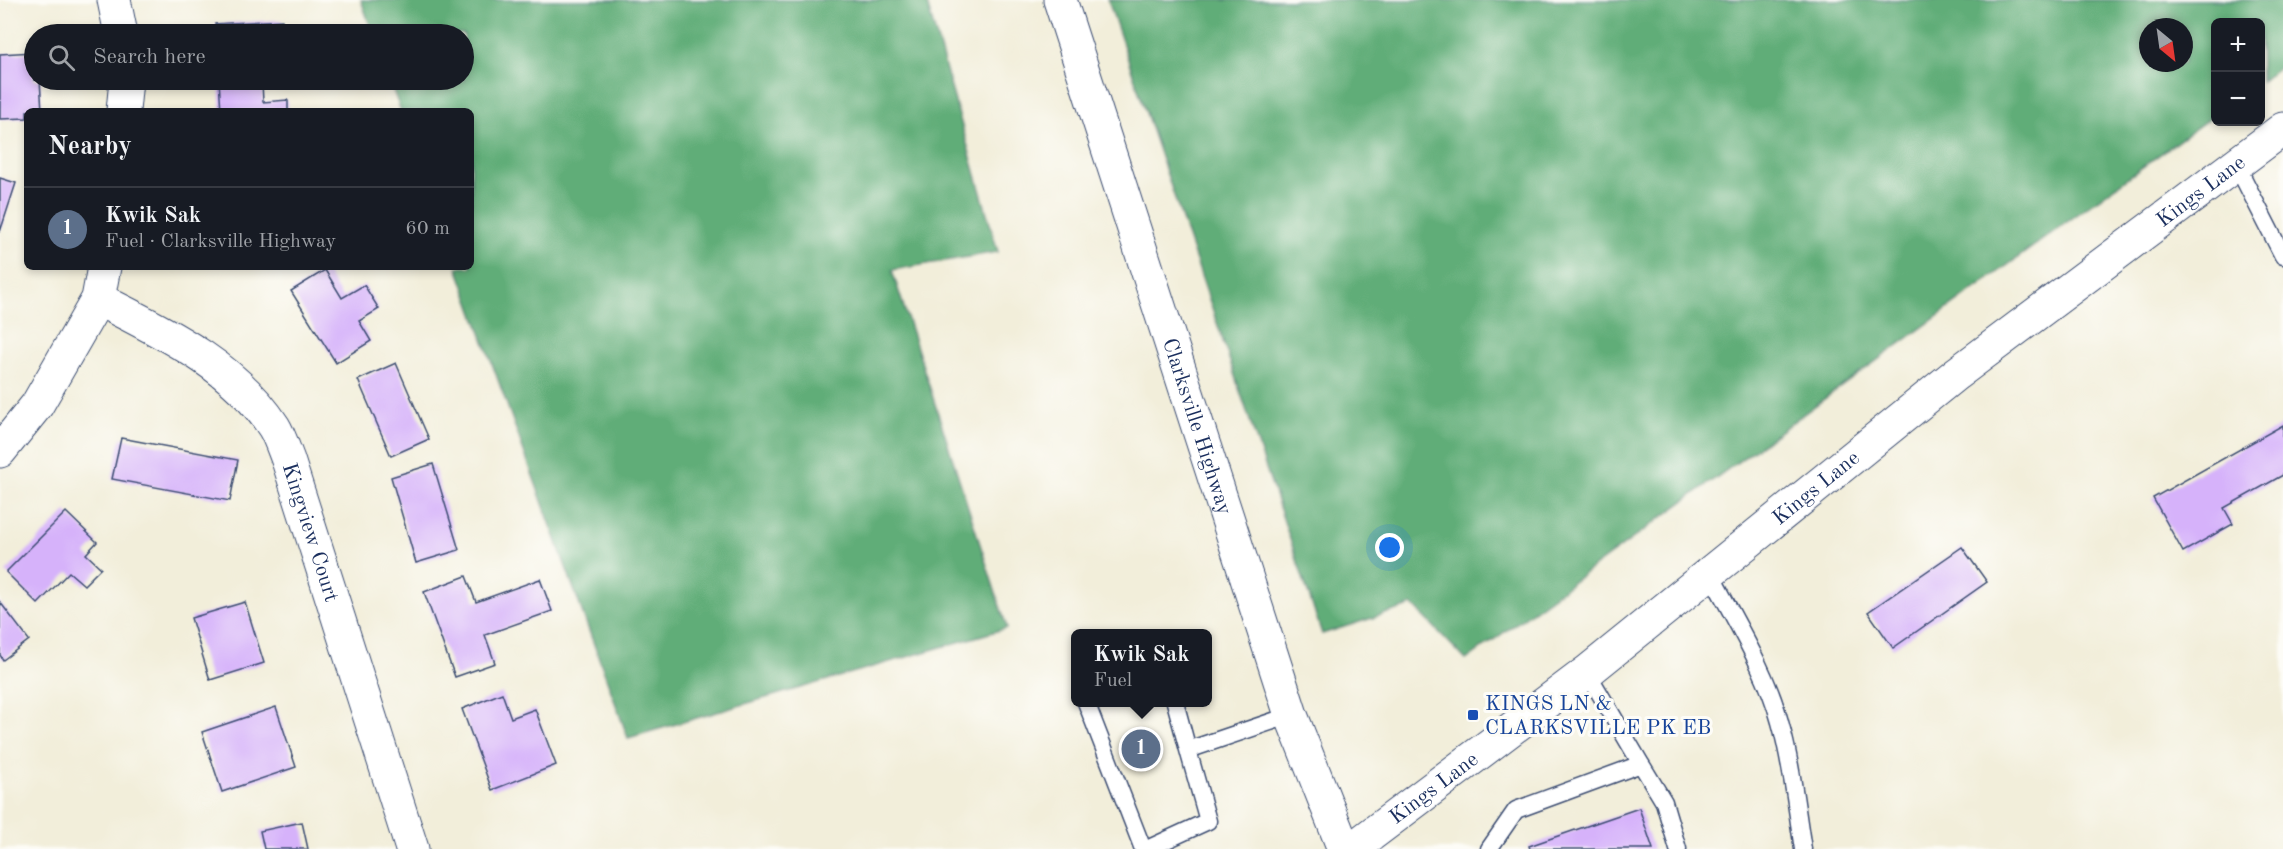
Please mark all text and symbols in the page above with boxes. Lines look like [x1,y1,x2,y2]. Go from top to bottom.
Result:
north arrow [2139,18,2193,72]
map controls [2211,18,2265,126]
button: + [2211,18,2265,72]
search box [24,24,474,90]
icon: search [45,41,78,74]
text: Search here [93,46,206,68]
button: − [2211,72,2265,126]
text: Nearby [48,134,132,160]
street label: Kings Lane [2153,152,2250,232]
text: Kwik Sak [105,205,201,227]
text: 1 [62,219,73,239]
text: 60 m [405,219,450,239]
text: Fuel · Clarksville Highway [105,232,336,252]
street label: Clarksville Highway [1158,336,1235,518]
street label: Kings Lane [1769,448,1864,530]
street label: Kingview Court [278,461,342,605]
your location [1375,533,1404,562]
popup [1071,629,1212,707]
text: Kwik Sak [1093,644,1190,666]
text: Fuel [1093,671,1132,691]
place label: KINGS LN & CLARKSVILLE PK EB [1485,694,1711,739]
marker: KINGS LN & CLARKSVILLE PK EB [1466,708,1480,722]
pin: 1 [1122,726,1160,771]
street label: Kings Lane [1386,749,1483,829]

